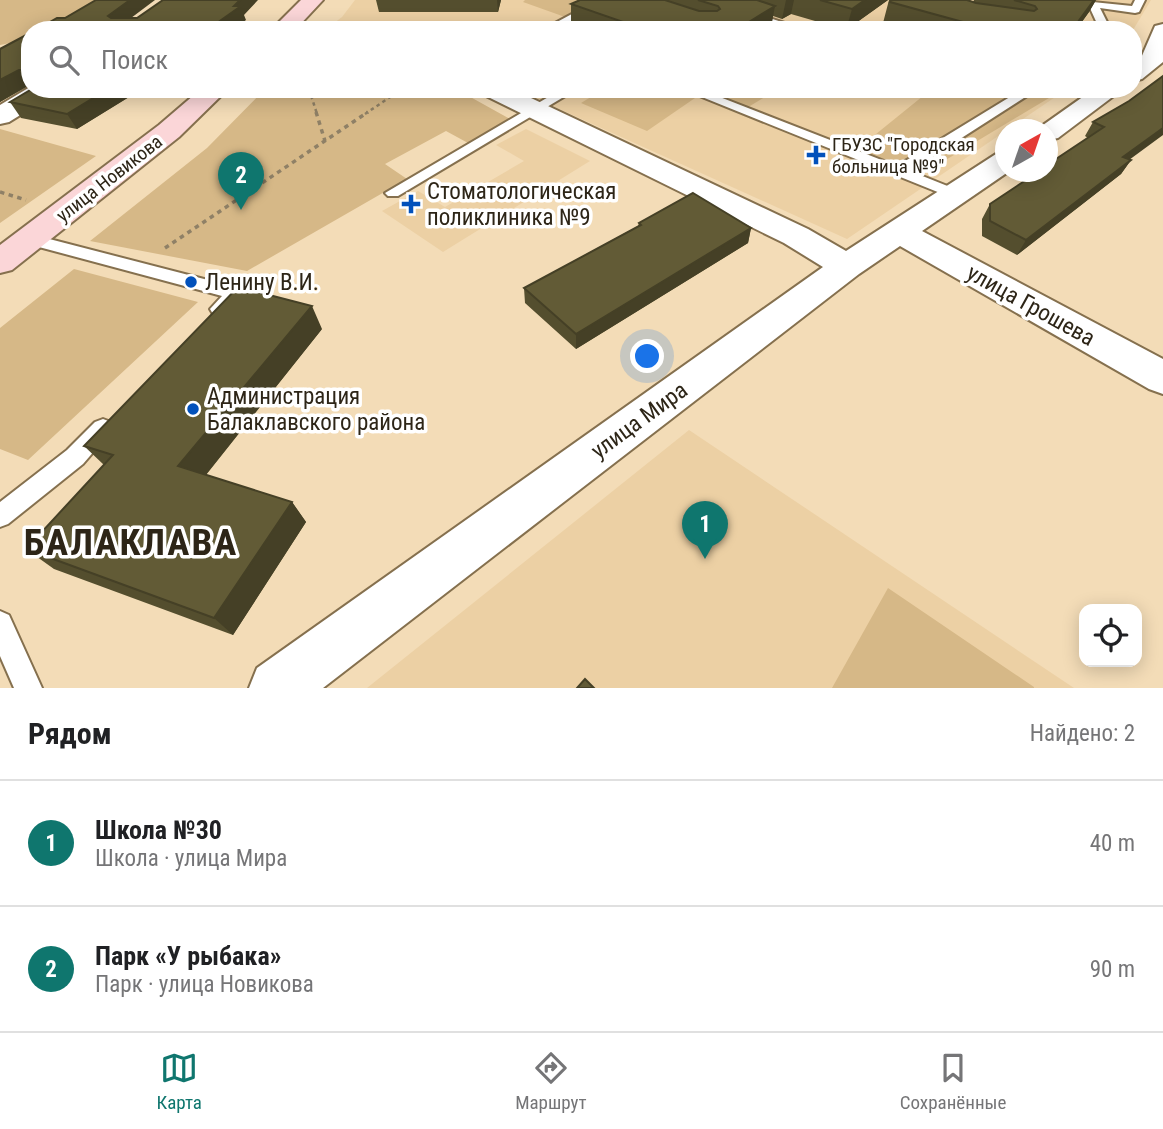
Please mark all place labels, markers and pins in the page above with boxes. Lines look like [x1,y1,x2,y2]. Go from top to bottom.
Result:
place label: ГБУЗС "Городская больница №9" [832,133,975,178]
marker: ГБУЗС "Городская больница №9" [806,145,826,165]
pin: 2 [218,152,264,210]
place label: Стоматологическая поликлиника №9 [427,178,616,231]
marker: Стоматологическая поликлиника №9 [401,194,421,214]
place label: Ленину В.И. [205,269,319,296]
marker: Ленину В.И. [183,274,199,290]
place label: Администрация Балаклавского района [207,383,425,436]
marker: Администрация Балаклавского района [185,401,201,417]
pin: 1 [682,501,728,559]

